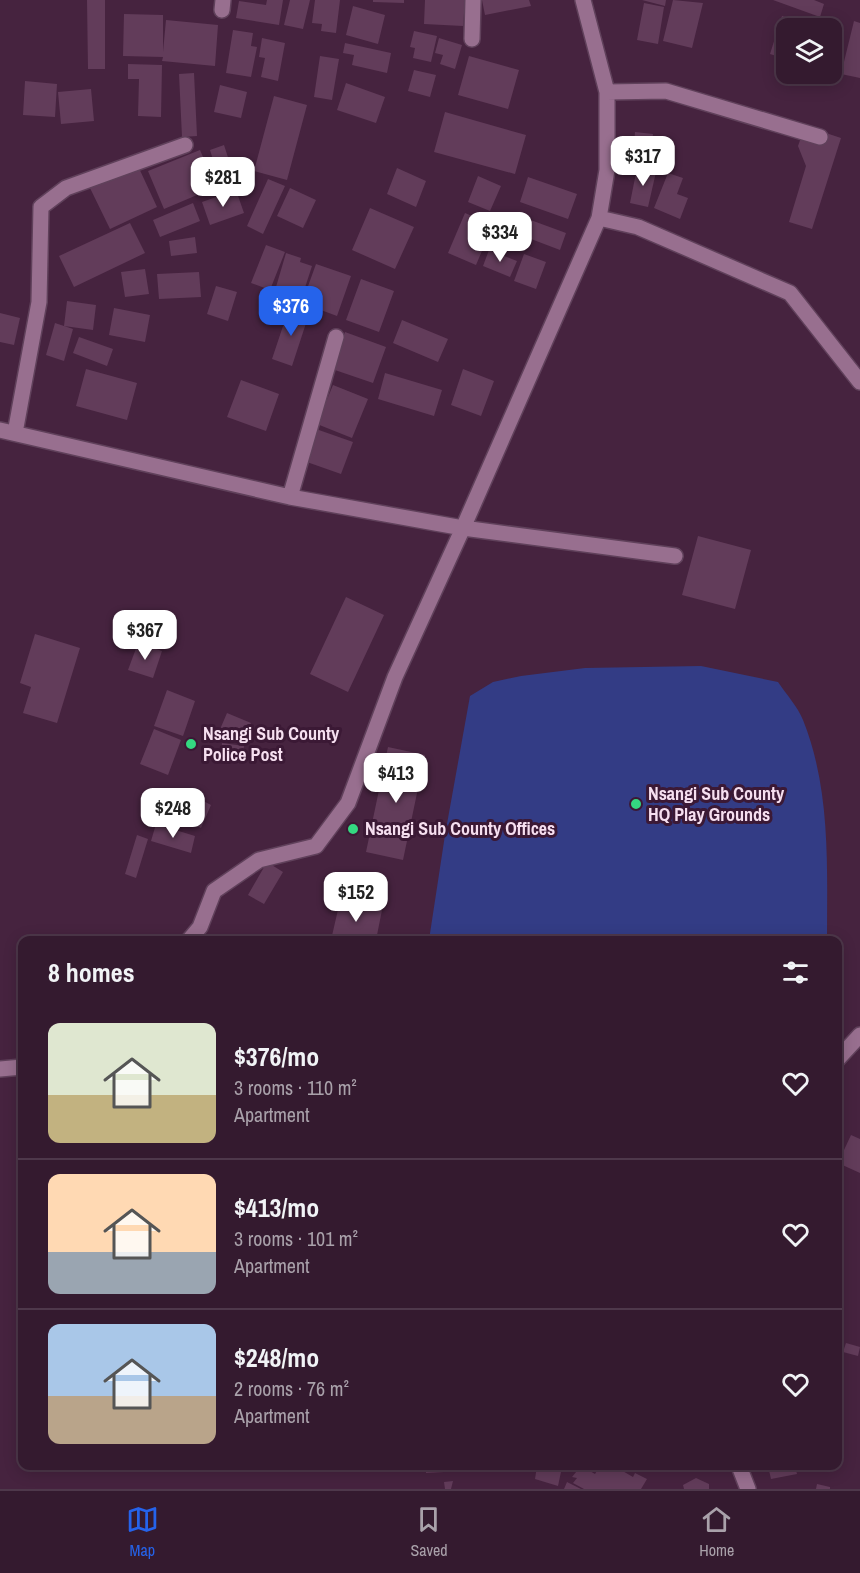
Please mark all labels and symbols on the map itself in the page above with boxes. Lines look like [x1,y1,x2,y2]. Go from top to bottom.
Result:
pin: $317 [607,136,679,187]
pin: $281 [187,157,259,208]
pin: $334 [464,212,536,263]
pin: $376 [255,286,327,337]
pin: $367 [109,610,181,661]
place label: Nsangi Sub County Police Post [203,721,340,767]
marker: Nsangi Sub County Police Post [184,737,198,751]
pin: $413 [360,753,432,804]
place label: Nsangi Sub County HQ Play Grounds [648,781,785,827]
pin: $248 [137,788,209,839]
marker: Nsangi Sub County HQ Play Grounds [629,797,643,811]
place label: Nsangi Sub County Offices [365,816,555,841]
marker: Nsangi Sub County Offices [346,822,360,836]
pin: $152 [320,872,392,923]

